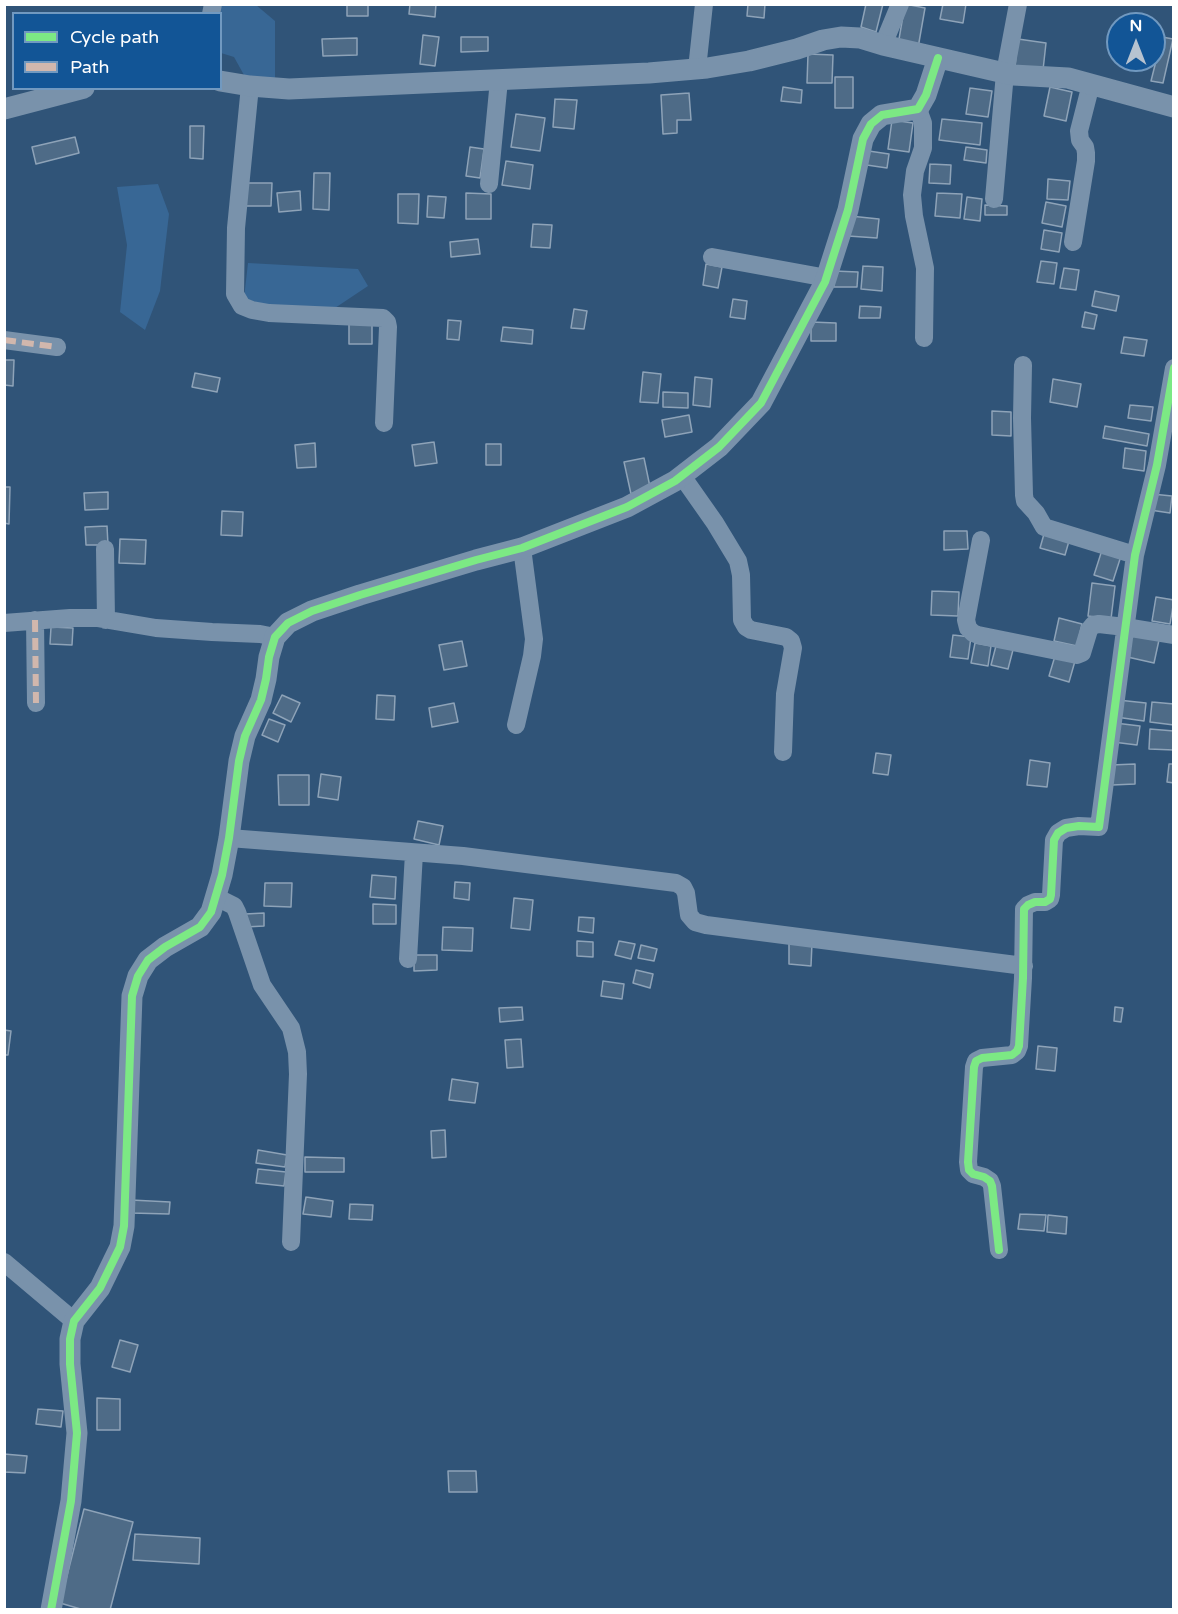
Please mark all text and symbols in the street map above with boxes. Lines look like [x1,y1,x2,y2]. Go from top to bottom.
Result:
legend [12,12,222,90]
north arrow [1106,12,1166,72]
text: N [1130,16,1142,36]
text: Cycle path [70,26,159,48]
text: Path [70,56,109,78]

